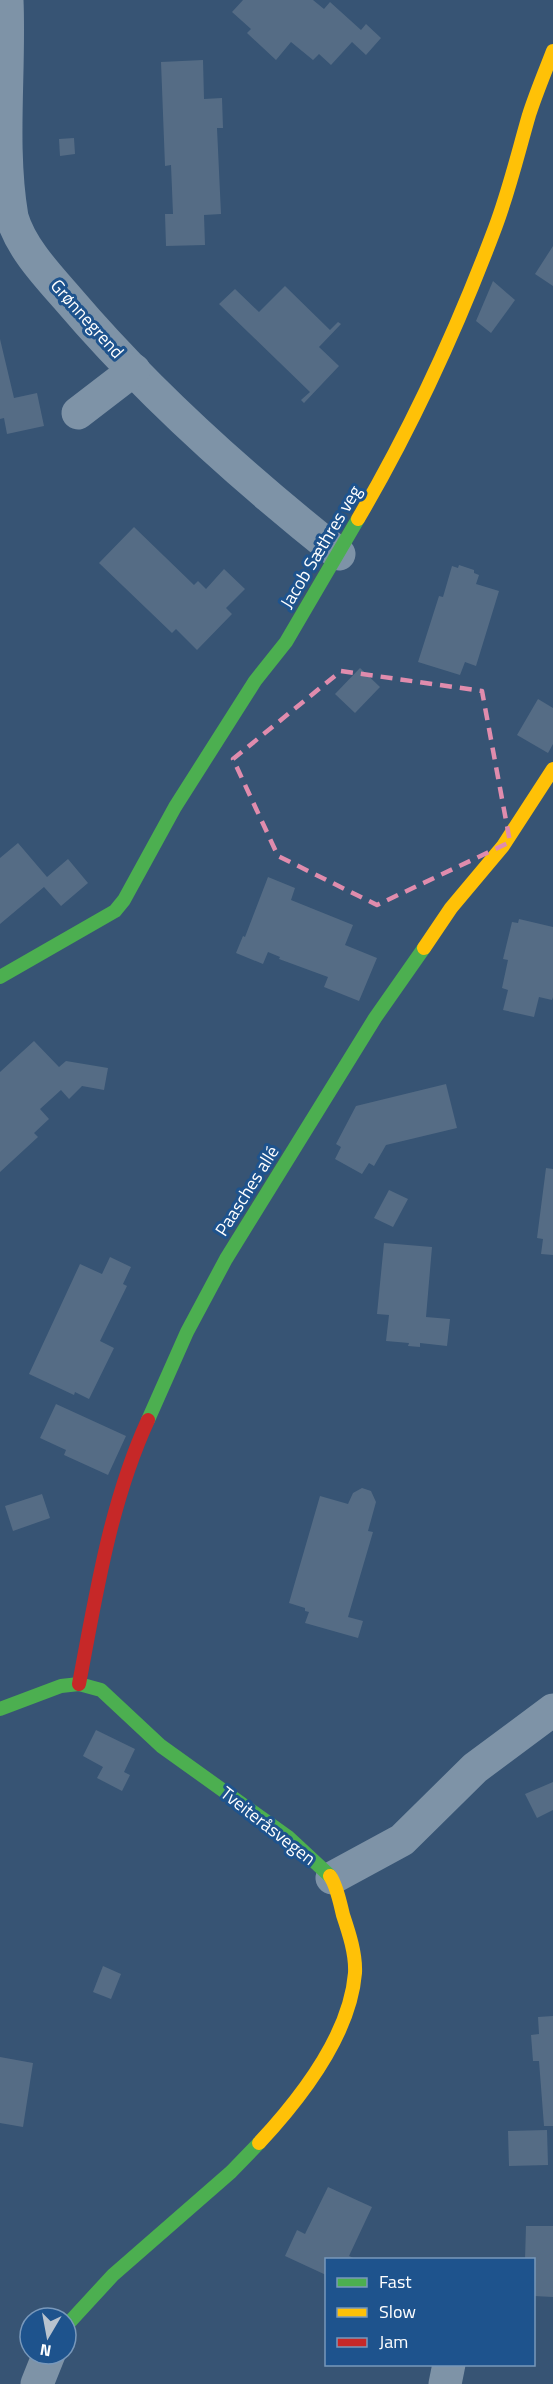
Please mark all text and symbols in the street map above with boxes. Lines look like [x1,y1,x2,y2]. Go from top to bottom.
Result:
street label: Grønnegrend [44,273,130,364]
street label: Jacob Sæthres veg [273,480,368,613]
street label: Paasches allé [208,1140,285,1241]
street label: Tveiteråsvegen [215,1780,322,1871]
legend [325,2258,535,2366]
text: Fast [379,2268,412,2295]
text: Slow [379,2298,416,2325]
north arrow [18,2306,78,2366]
text: Jam [379,2328,408,2355]
text: N [38,2338,53,2364]

